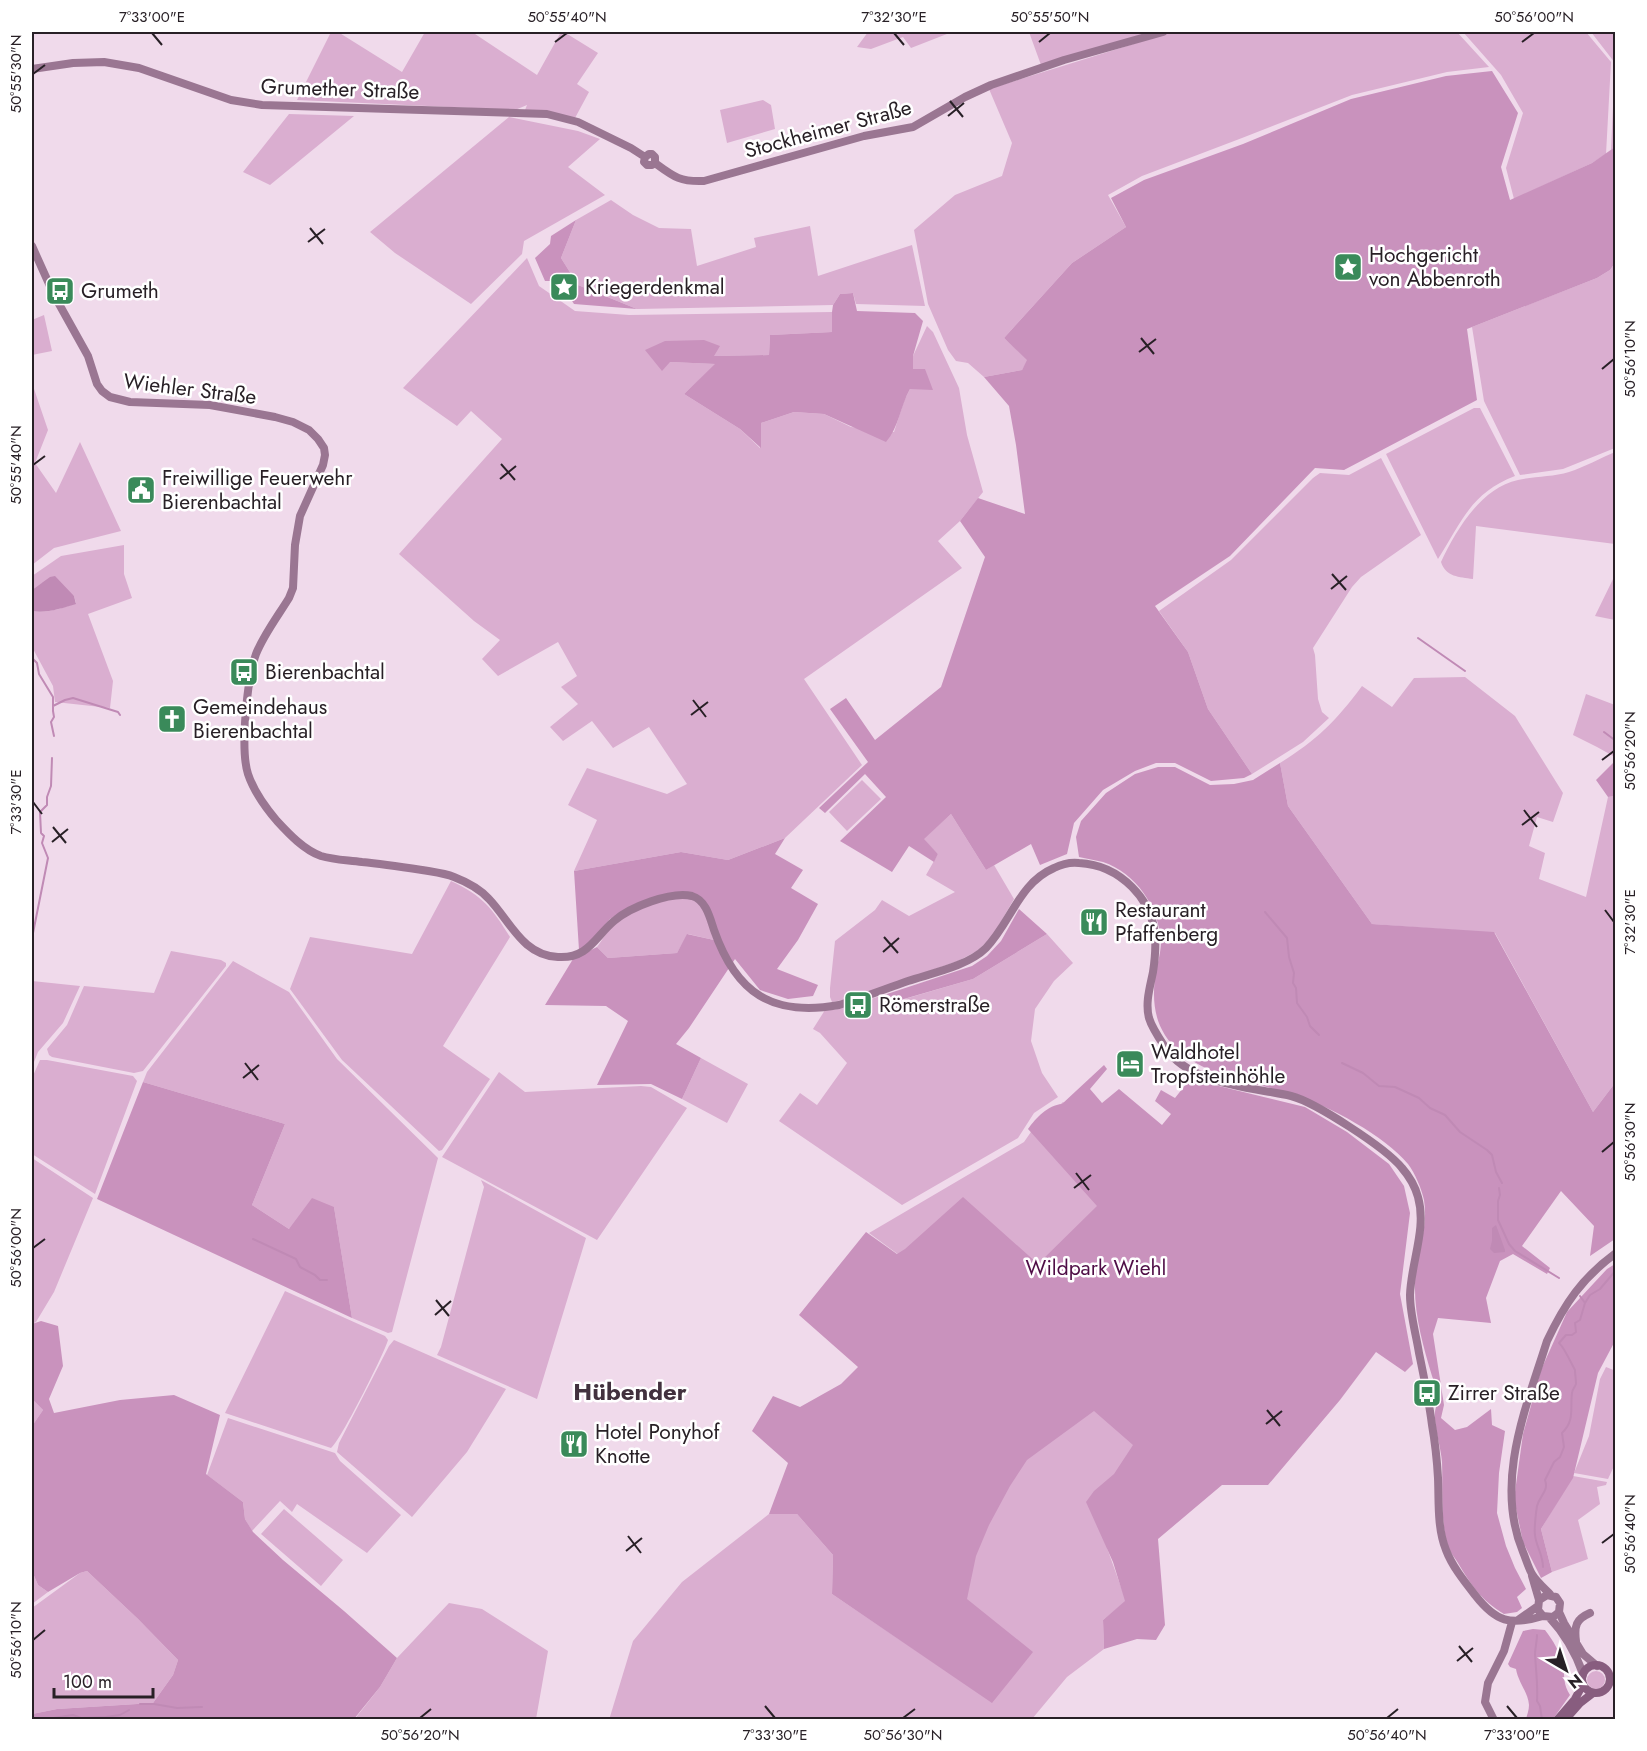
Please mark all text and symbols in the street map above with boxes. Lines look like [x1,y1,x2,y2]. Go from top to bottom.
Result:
text: 7°33'00"E [119,6,185,28]
text: 50°55'40"N [527,6,607,28]
text: 7°32'30"E [861,6,927,28]
text: 50°55'50"N [1011,6,1089,28]
text: 50°56'00"N [1494,6,1574,28]
text: 50°55'30"N [5,35,27,113]
street label: Grumether Straße [260,71,420,107]
street label: Stockheimer Straße [741,92,915,166]
place label: Hochgericht von Abbenroth [1369,240,1501,294]
place icon: Hochgericht von Abbenroth [1332,251,1364,283]
place icon: Kriegerdenkmal [548,271,580,303]
place label: Kriegerdenkmal [585,272,725,302]
bus stop icon: Grumeth [44,275,76,307]
place label: Grumeth [81,276,159,306]
text: 50°56'10"N [1619,320,1641,398]
street label: Wiehler Straße [122,366,258,412]
text: 50°55'40"N [5,425,27,505]
place label: Freiwillige Feuerwehr Bierenbachtal [162,463,353,517]
public building icon: Freiwillige Feuerwehr Bierenbachtal [125,474,157,506]
bus stop icon: Bierenbachtal [228,656,260,688]
place label: Bierenbachtal [265,657,385,687]
place label: Gemeindehaus Bierenbachtal [193,692,327,746]
church icon: Gemeindehaus Bierenbachtal [156,703,188,735]
text: 50°56'20"N [1619,711,1641,791]
text: 7°33'30"E [5,769,27,835]
text: 7°32'30"E [1619,889,1641,955]
place label: Restaurant Pfaffenberg [1115,895,1218,949]
restaurant icon: Restaurant Pfaffenberg [1078,906,1110,938]
bus stop icon: Römerstraße [842,989,874,1021]
place label: Römerstraße [879,990,990,1020]
place label: Waldhotel Tropfsteinhöhle [1151,1037,1286,1091]
hotel icon: Waldhotel Tropfsteinhöhle [1114,1048,1146,1080]
text: 50°56'30"N [1619,1103,1641,1181]
text: 50°56'00"N [5,1208,27,1288]
park label: Wildpark Wiehl [1026,1253,1166,1283]
district label: Hübender [573,1374,687,1409]
bus stop icon: Zirrer Straße [1411,1377,1443,1409]
place label: Zirrer Straße [1448,1378,1560,1408]
place label: Hotel Ponyhof Knotte [595,1417,720,1471]
restaurant icon: Hotel Ponyhof Knotte [558,1428,590,1460]
text: 50°56'40"N [1619,1494,1641,1574]
text: 50°56'10"N [5,1601,27,1679]
north arrow [1536,1640,1596,1700]
scale bar [54,1661,153,1699]
text: N [1563,1668,1587,1694]
text: 100 m [63,1669,112,1695]
text: 50°56'20"N [380,1724,460,1746]
text: 7°33'30"E [742,1724,808,1746]
text: 50°56'30"N [864,1724,942,1746]
text: 50°56'40"N [1347,1724,1427,1746]
text: 7°33'00"E [1484,1724,1550,1746]

